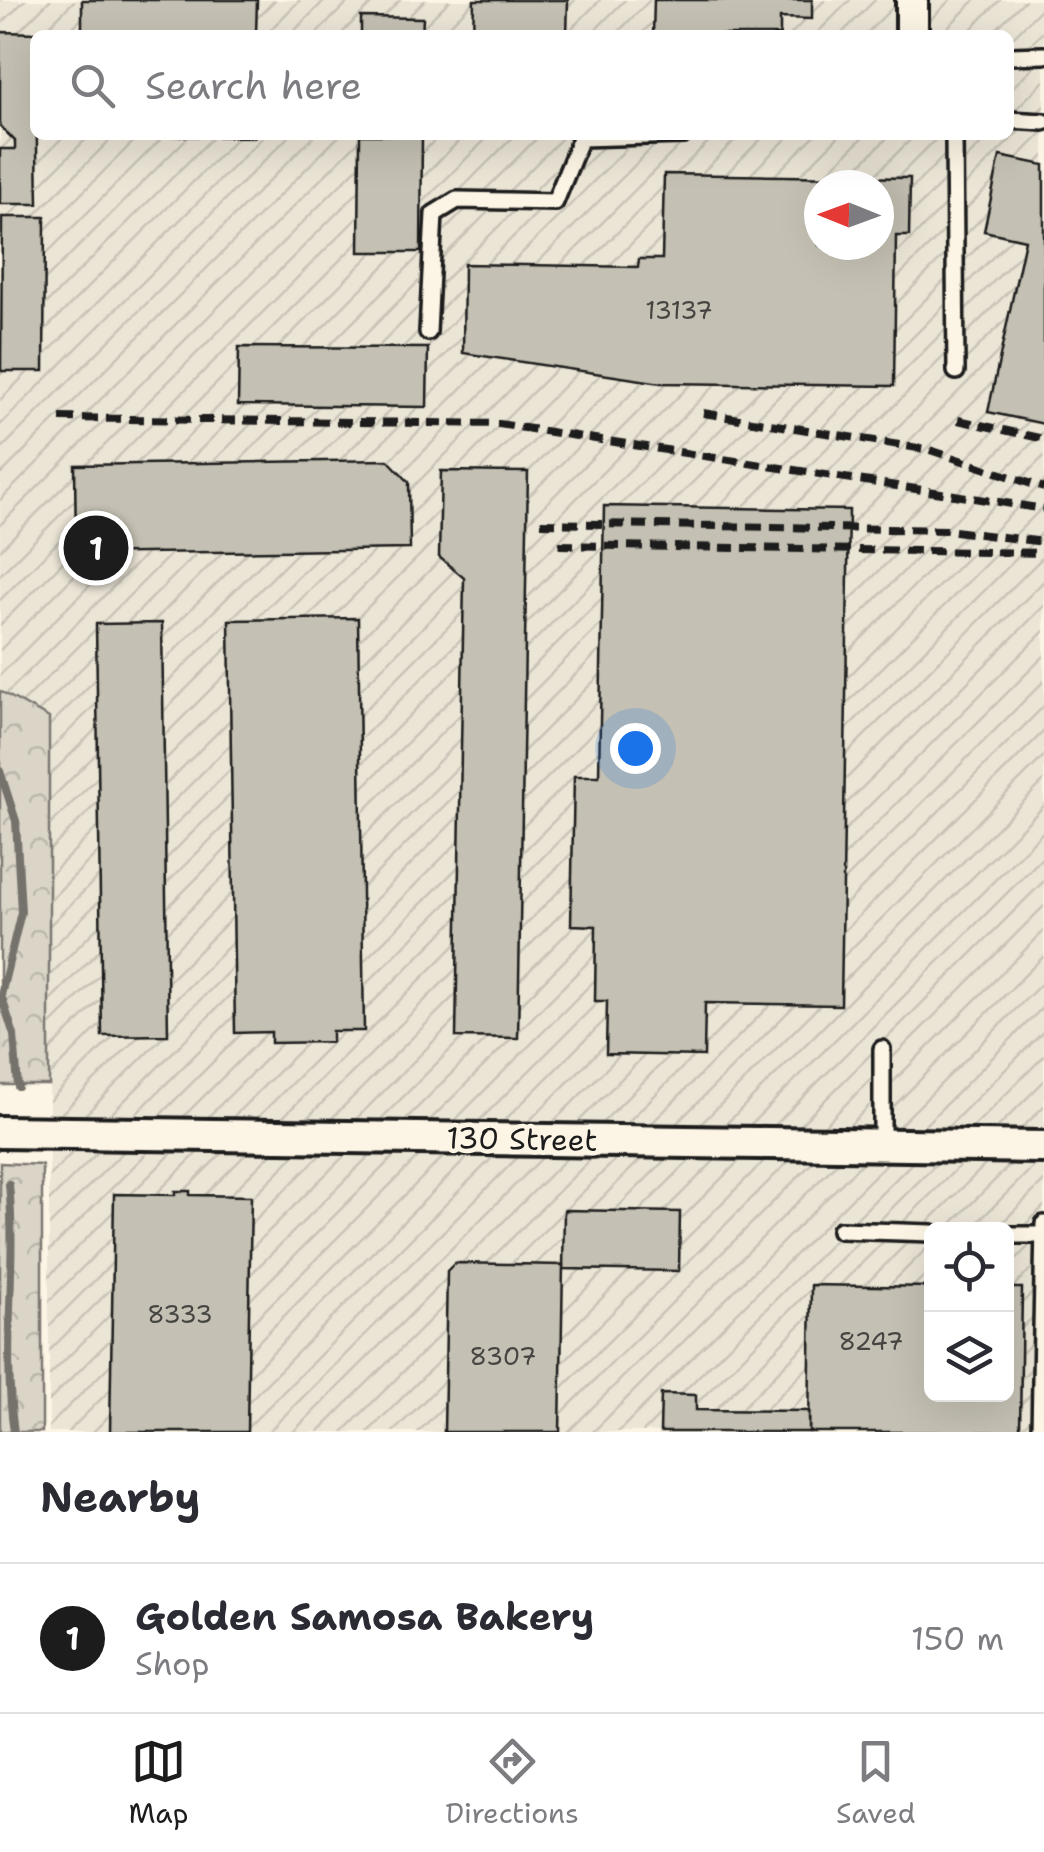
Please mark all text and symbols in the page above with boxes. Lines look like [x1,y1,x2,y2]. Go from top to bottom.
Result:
search box [30,30,1014,140]
icon: search [65,58,120,113]
text: Search here [145,60,362,111]
north arrow [804,170,894,260]
house number: 13137 [645,293,713,327]
pin: 1 [64,510,128,586]
your location [610,723,661,774]
street label: 130 Street [446,1117,598,1161]
map controls [924,1222,1014,1402]
button: locate [924,1222,1014,1312]
house number: 8333 [147,1297,213,1331]
button: layers [924,1312,1014,1402]
house number: 8247 [838,1324,904,1358]
house number: 8307 [470,1339,536,1373]
text: Nearby [40,1469,200,1525]
text: Golden Samosa Bakery [135,1591,594,1642]
text: 1 [65,1617,80,1660]
text: 150 m [911,1617,1004,1660]
text: Shop [135,1642,210,1685]
tab: Map [129,1734,188,1832]
tab: Directions [445,1734,579,1832]
tab: Saved [836,1734,915,1832]

